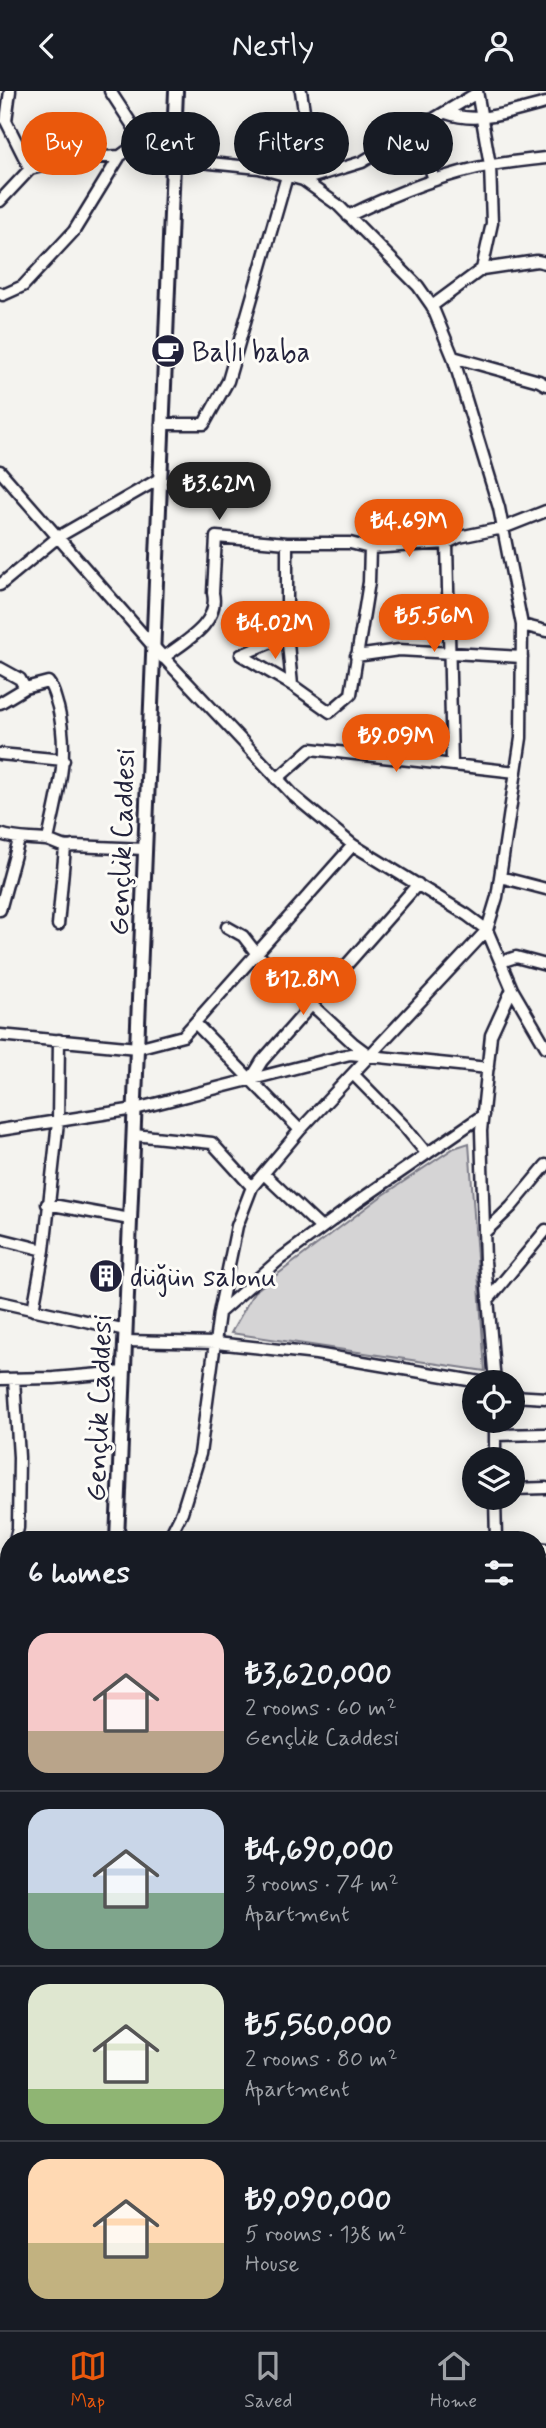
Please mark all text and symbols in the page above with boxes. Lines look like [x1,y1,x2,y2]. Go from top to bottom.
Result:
text: Nestly [232,25,314,67]
icon: back [28,27,66,65]
icon: person [480,27,518,65]
chip: Buy [21,112,107,175]
chip: Rent [121,112,220,175]
chip: Filters [234,112,349,175]
chip: New [363,112,453,175]
cafe icon: Ballı baba [149,332,187,370]
place label: Ballı baba [192,335,310,372]
pin: ₺3.62M [162,463,276,522]
text: ₺3.62M [183,470,255,500]
pin: ₺4.69M [352,499,466,559]
text: ₺4.69M [371,507,447,537]
pin: ₺5.56M [377,595,491,654]
pin: ₺4.02M [218,601,332,661]
text: ₺5.56M [395,602,473,632]
text: ₺4.02M [237,609,313,639]
pin: ₺9.09M [339,715,453,774]
text: ₺9.09M [358,722,434,752]
street label: Gençlik Caddesi [102,748,145,936]
pin: ₺12.8M [246,957,360,1017]
text: ₺12.8M [266,965,340,995]
building icon: düğün salonu [87,1257,125,1295]
place label: düğün salonu [130,1260,276,1297]
street label: Gençlik Caddesi [79,1314,122,1502]
map controls [462,1370,525,1510]
button: locate [462,1370,525,1433]
button: layers [462,1447,525,1510]
text: 6 homes [28,1554,130,1593]
icon: filters [480,1554,518,1592]
text: ₺3,620,000 [245,1655,392,1694]
icon: home [84,1661,168,1745]
text: 2 rooms · 60 m² [245,1694,397,1724]
text: Gençlik Caddesi [245,1724,399,1754]
text: ₺4,690,000 [245,1831,394,1870]
icon: home [84,1837,168,1921]
text: 3 rooms · 74 m² [245,1870,399,1900]
text: Apartment [245,1900,350,1930]
text: ₺5,560,000 [245,2006,392,2045]
icon: home [84,2012,168,2096]
text: 2 rooms · 80 m² [245,2045,398,2075]
text: Apartment [245,2075,350,2105]
text: ₺9,090,000 [245,2181,392,2220]
icon: home [84,2187,168,2271]
text: 5 rooms · 138 m² [245,2220,407,2250]
text: House [245,2250,299,2280]
tab: Map [69,2347,107,2414]
tab: Saved [244,2347,292,2414]
tab: Home [430,2347,477,2414]

